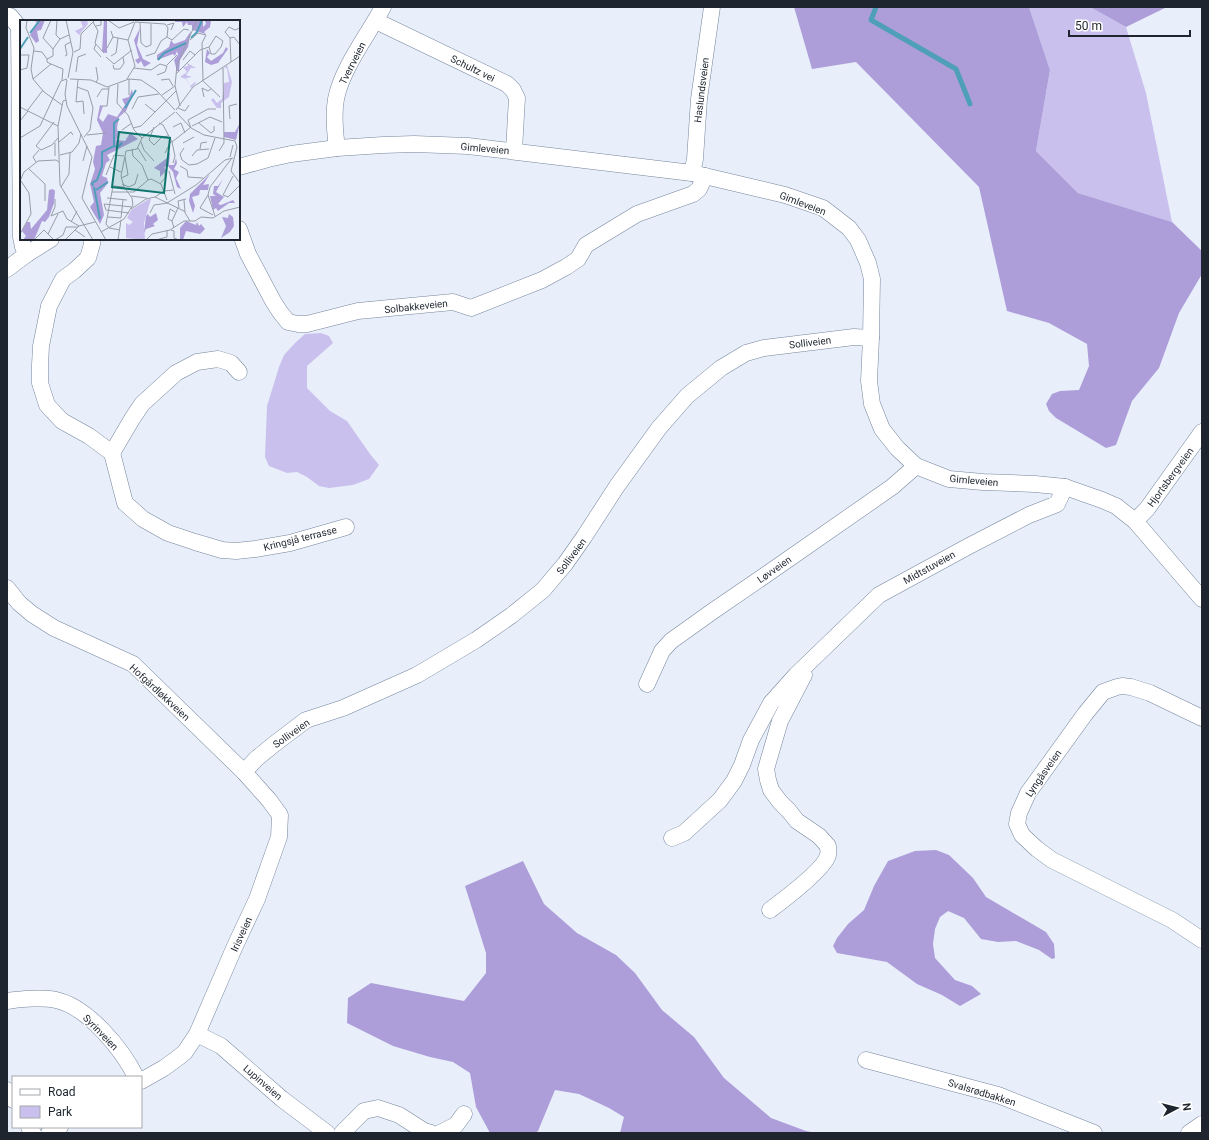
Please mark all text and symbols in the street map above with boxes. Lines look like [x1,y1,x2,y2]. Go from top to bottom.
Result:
scale bar [1069,12,1190,38]
text: 50 m [1075,19,1102,33]
inset map [20,20,240,240]
street label: Tverrveien [337,40,368,86]
street label: Schultz vei [449,53,497,84]
street label: Haslundsveien [692,57,711,123]
street label: Gimleveien [460,141,510,156]
street label: Gimleveien [778,190,828,217]
street label: Solbakkeveien [384,298,448,315]
street label: Solliveien [788,334,832,351]
street label: Hjortsbergveien [1145,446,1196,509]
street label: Gimleveien [949,473,999,488]
street label: Kringsjå terrasse [262,524,338,553]
street label: Solliveien [554,536,589,576]
street label: Midtstuveien [901,549,957,586]
street label: Løvveien [755,554,794,585]
street label: Hofgårdløkkveien [127,662,192,723]
street label: Solliveien [271,717,312,750]
street label: Lyngåsveien [1023,748,1064,799]
street label: Irisveien [229,915,254,953]
street label: Syrinveien [81,1012,120,1052]
street label: Lupinveien [241,1063,284,1102]
legend [12,1076,142,1128]
street label: Svalsrødbakken [947,1077,1017,1108]
text: Road [48,1085,76,1099]
north arrow [1157,1088,1197,1128]
text: N [1180,1102,1193,1112]
text: Park [48,1105,73,1119]

